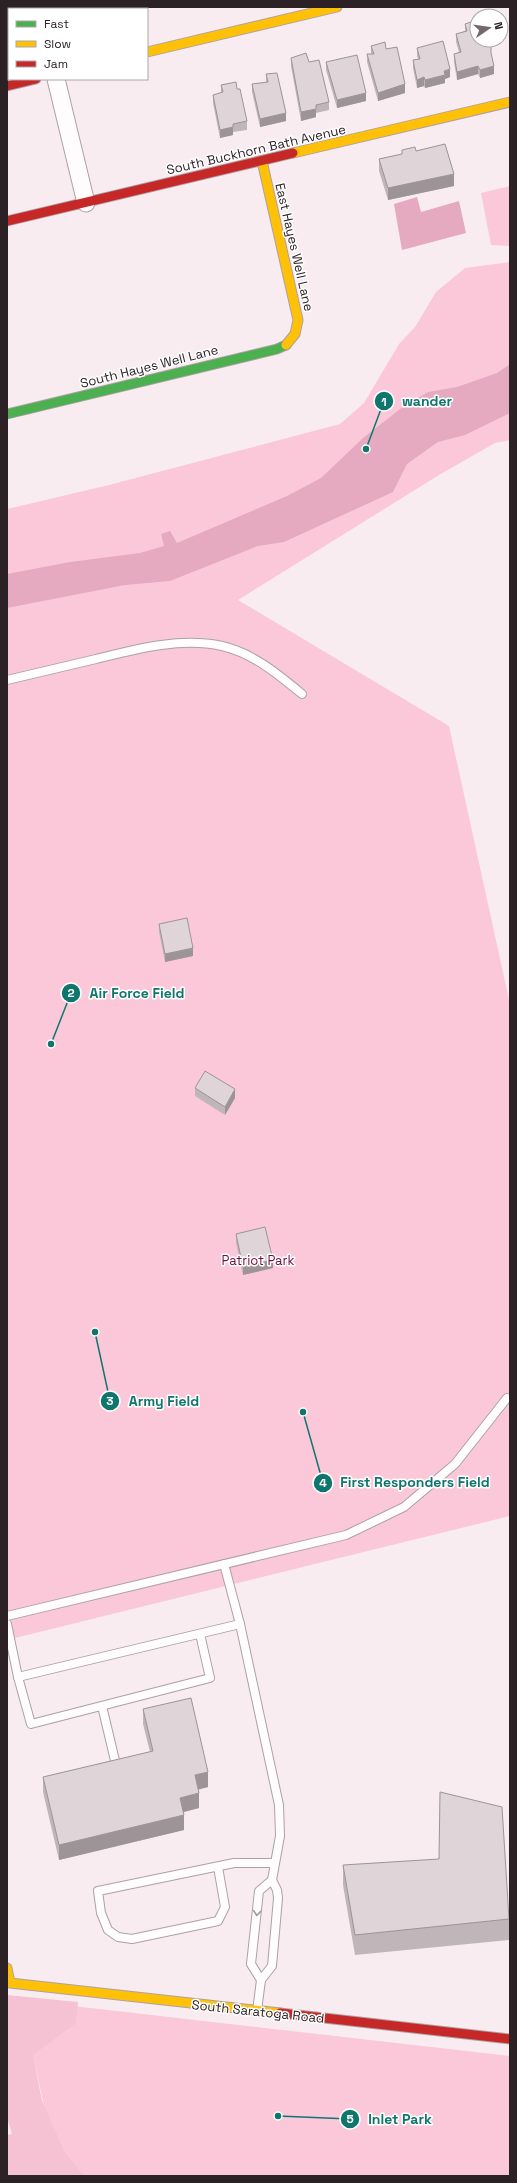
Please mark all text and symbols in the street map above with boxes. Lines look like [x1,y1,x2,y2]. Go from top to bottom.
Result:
legend [8,8,148,80]
north arrow [469,8,509,48]
text: Fast [44,16,69,32]
text: N [491,21,506,31]
text: Slow [44,36,71,52]
text: Jam [44,56,68,72]
street label: South Buckhorn Bath Avenue [165,121,347,178]
street label: East Hayes Well Lane [271,181,318,313]
street label: South Hayes Well Lane [78,341,220,392]
callout: wander [374,388,460,414]
text: wander [402,392,453,410]
text: 1 [381,394,387,410]
callout: Air Force Field [61,980,192,1006]
text: Air Force Field [90,984,184,1002]
text: 2 [67,985,75,1001]
park label: Patriot Park [222,1252,294,1269]
callout: Army Field [100,1388,207,1414]
text: Army Field [129,1392,199,1410]
text: 3 [106,1393,114,1409]
callout: First Responders Field [313,1470,498,1496]
text: First Responders Field [340,1473,490,1491]
text: 4 [319,1475,327,1491]
one-way arrow [252,1910,261,1916]
street label: South Saratoga Road [191,1996,325,2027]
callout: Inlet Park [340,2106,440,2132]
text: Inlet Park [368,2110,432,2128]
text: 5 [346,2111,354,2127]

